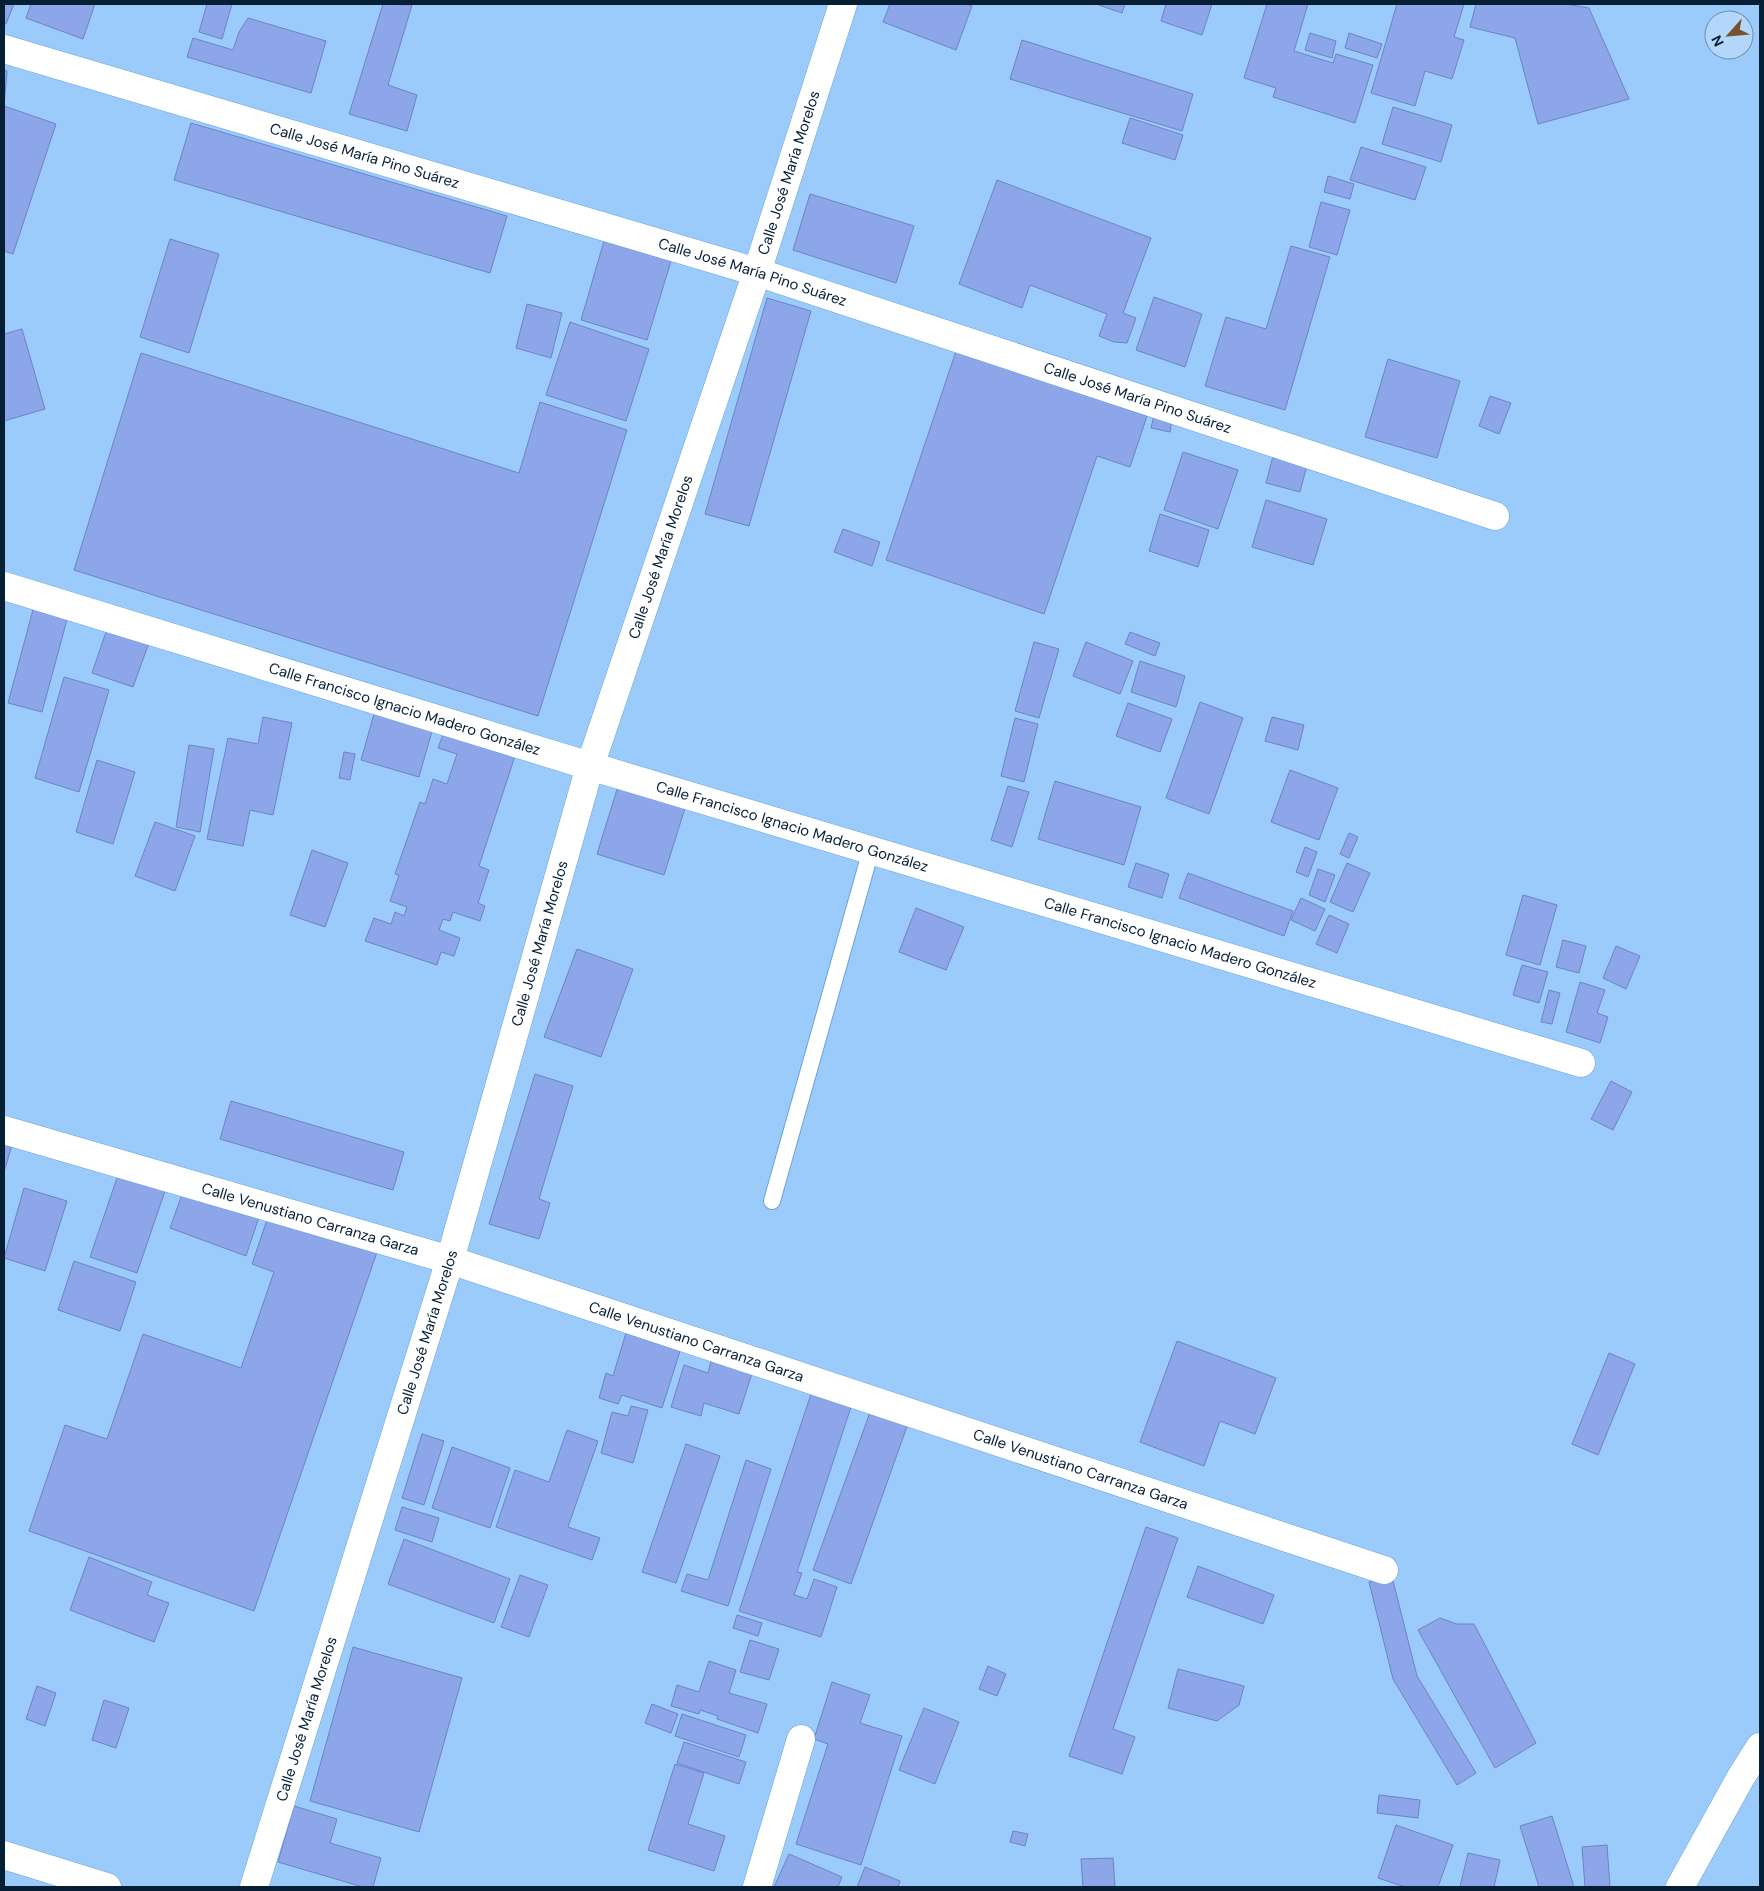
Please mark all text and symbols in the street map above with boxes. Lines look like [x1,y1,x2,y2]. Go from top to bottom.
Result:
north arrow [1704,10,1754,60]
text: N [1707,32,1728,50]
street label: Calle José María Morelos [753,88,825,258]
street label: Calle José María Pino Suárez [267,118,462,193]
street label: Calle José María Pino Suárez [656,233,849,311]
street label: Calle José María Pino Suárez [1041,357,1234,438]
street label: Calle José María Morelos [624,472,698,642]
street label: Calle Francisco Ignacio Madero González [266,658,543,760]
street label: Calle Francisco Ignacio Madero González [654,776,931,877]
street label: Calle José María Morelos [507,858,573,1029]
street label: Calle Francisco Ignacio Madero González [1042,893,1319,993]
street label: Calle Venustiano Carranza Garza [199,1178,421,1260]
street label: Calle José María Morelos [392,1248,462,1417]
street label: Calle Venustiano Carranza Garza [586,1297,806,1387]
street label: Calle Venustiano Carranza Garza [970,1424,1191,1514]
street label: Calle José María Morelos [271,1634,342,1804]

